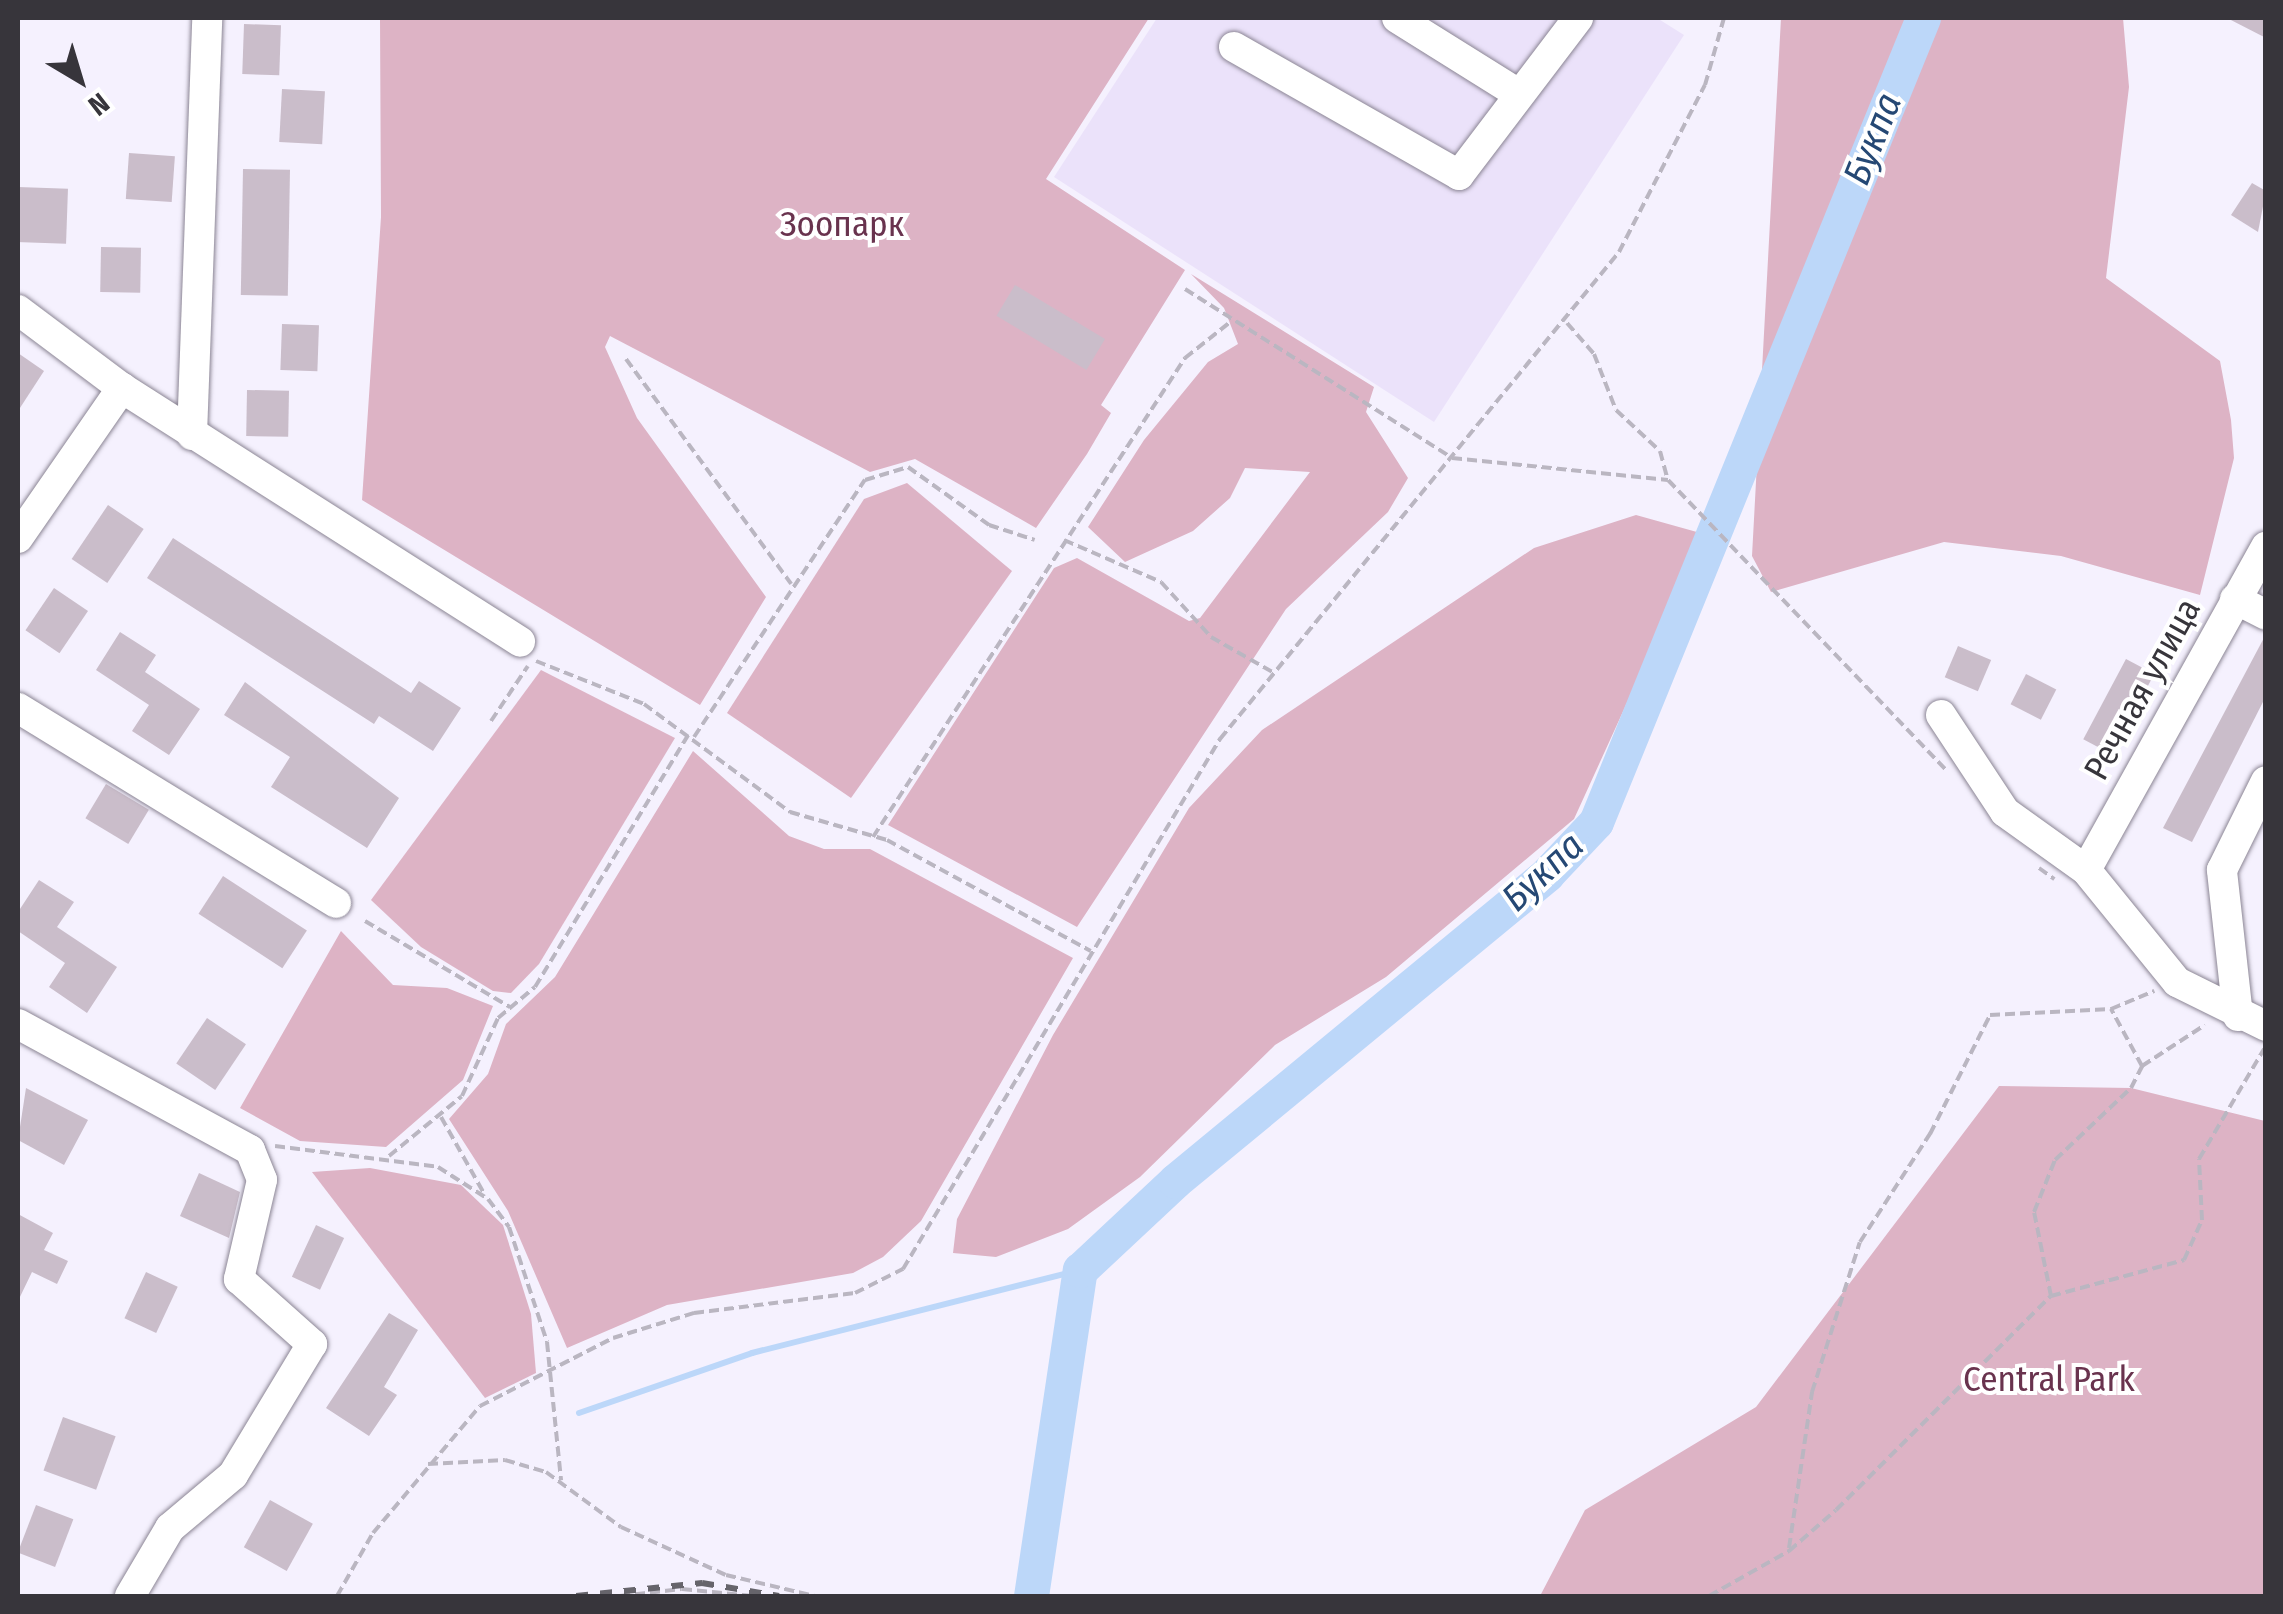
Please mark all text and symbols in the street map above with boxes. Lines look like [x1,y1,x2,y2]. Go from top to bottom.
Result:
north arrow [30,30,130,130]
text: N [82,86,116,122]
water label: Букпа [1834,87,1912,191]
park label: Зоопарк [780,203,904,245]
street label: Речная улица [2075,591,2209,787]
water label: Букпа [1493,823,1593,921]
park label: Central Park [1963,1358,2135,1400]

